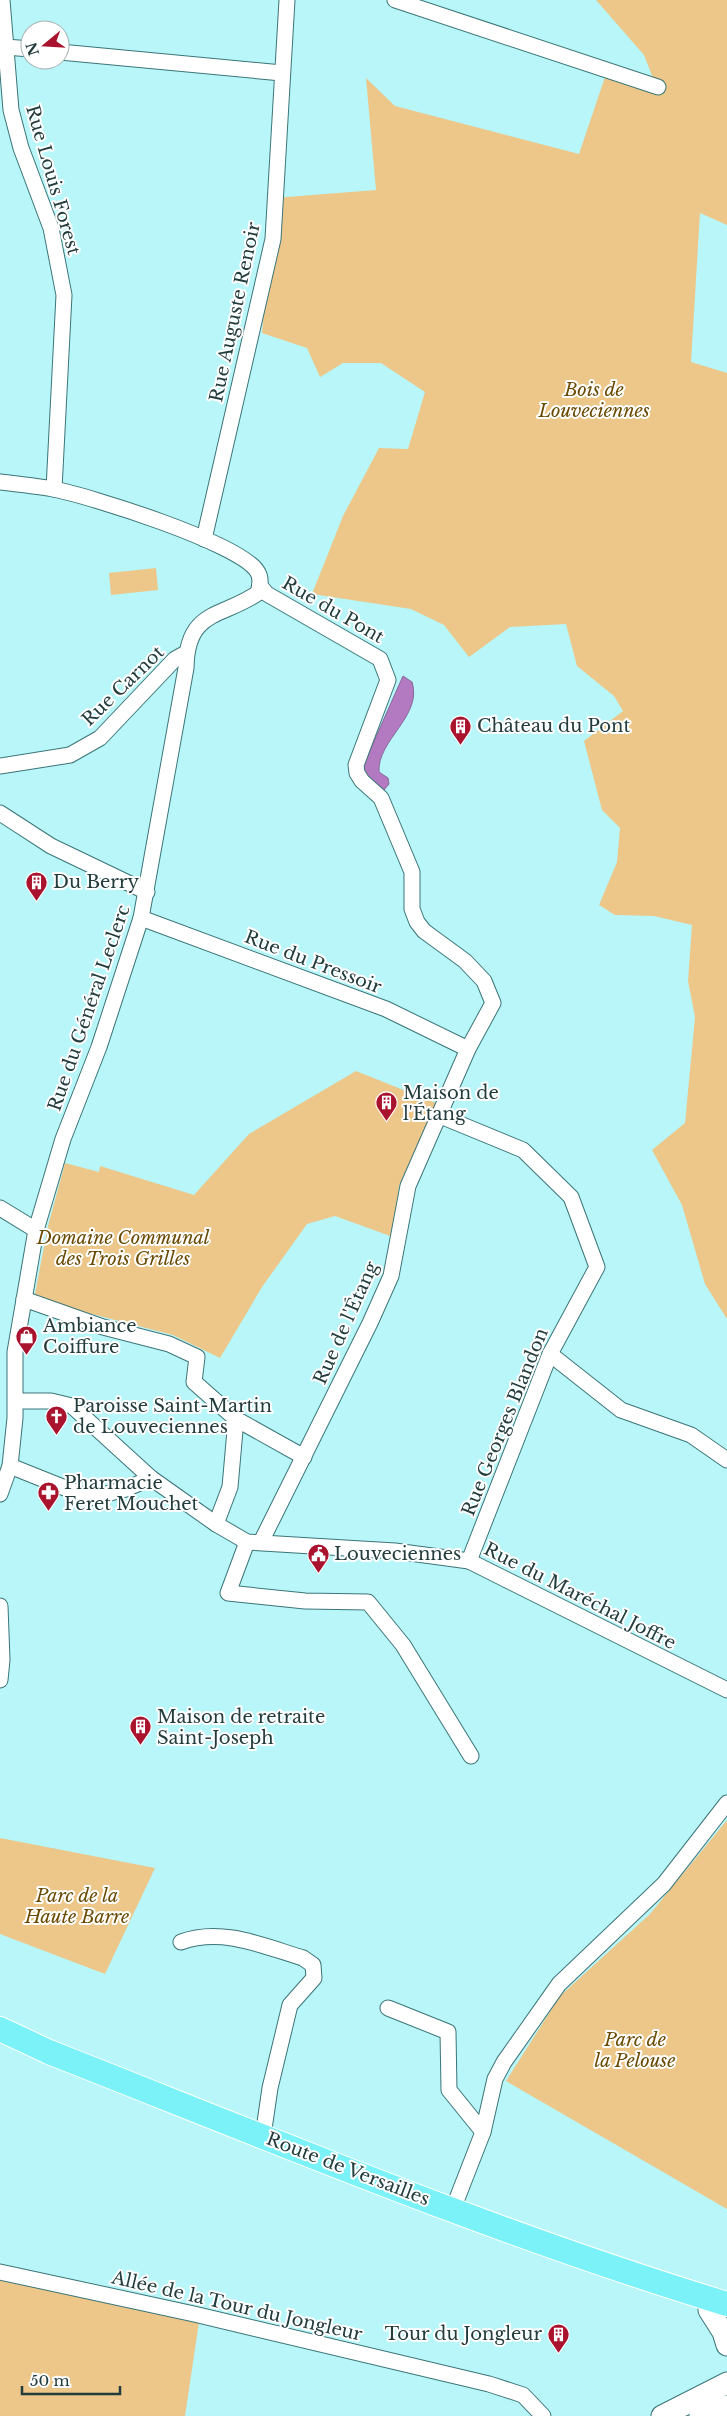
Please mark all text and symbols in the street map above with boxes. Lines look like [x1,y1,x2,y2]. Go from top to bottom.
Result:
north arrow [20,20,70,70]
text: N [22,40,43,58]
street label: Rue Louis Forest [21,103,85,258]
street label: Rue Auguste Renoir [205,220,265,404]
park label: Bois de Louveciennes [537,379,650,422]
street label: Rue du Pont [278,572,388,648]
street label: Rue Carnot [77,641,169,731]
building icon: Château du Pont [449,714,473,745]
place label: Château du Pont [477,715,630,737]
building icon: Du Berry [25,870,49,901]
place label: Du Berry [53,871,139,893]
street label: Rue du Général Leclerc [43,902,135,1114]
street label: Rue du Pressoir [241,926,385,998]
place label: Maison de l'Étang [403,1082,499,1125]
building icon: Maison de l'Étang [375,1091,399,1122]
park label: Domaine Communal des Trois Grilles [36,1227,210,1270]
street label: Rue de l'Étang [308,1258,383,1388]
place label: Ambiance Coiffure [42,1315,136,1358]
shop icon: Ambiance Coiffure [15,1324,39,1355]
street label: Rue Georges Blandon [457,1325,553,1519]
place label: Paroisse Saint-Martin de Louveciennes [73,1395,272,1438]
church icon: Paroisse Saint-Martin de Louveciennes [45,1404,69,1435]
place label: Pharmacie Feret Mouchet [64,1472,199,1515]
pharmacy icon: Pharmacie Feret Mouchet [36,1481,60,1512]
street label: Rue du Maréchal Joffre [480,1538,680,1654]
public building icon: Louveciennes [306,1542,330,1573]
place label: Louveciennes [334,1543,461,1565]
place label: Maison de retraite Saint-Joseph [157,1706,325,1749]
building icon: Maison de retraite Saint-Joseph [129,1715,153,1746]
park label: Parc de la Haute Barre [24,1885,129,1928]
park label: Parc de la Pelouse [595,2029,675,2072]
street label: Route de Versailles [263,2128,433,2210]
street label: Allée de la Tour du Jongleur [109,2266,365,2346]
building icon: Tour du Jongleur [546,2322,570,2353]
place label: Tour du Jongleur [385,2323,542,2345]
scale bar [22,2364,120,2396]
text: 50 m [30,2371,70,2390]

